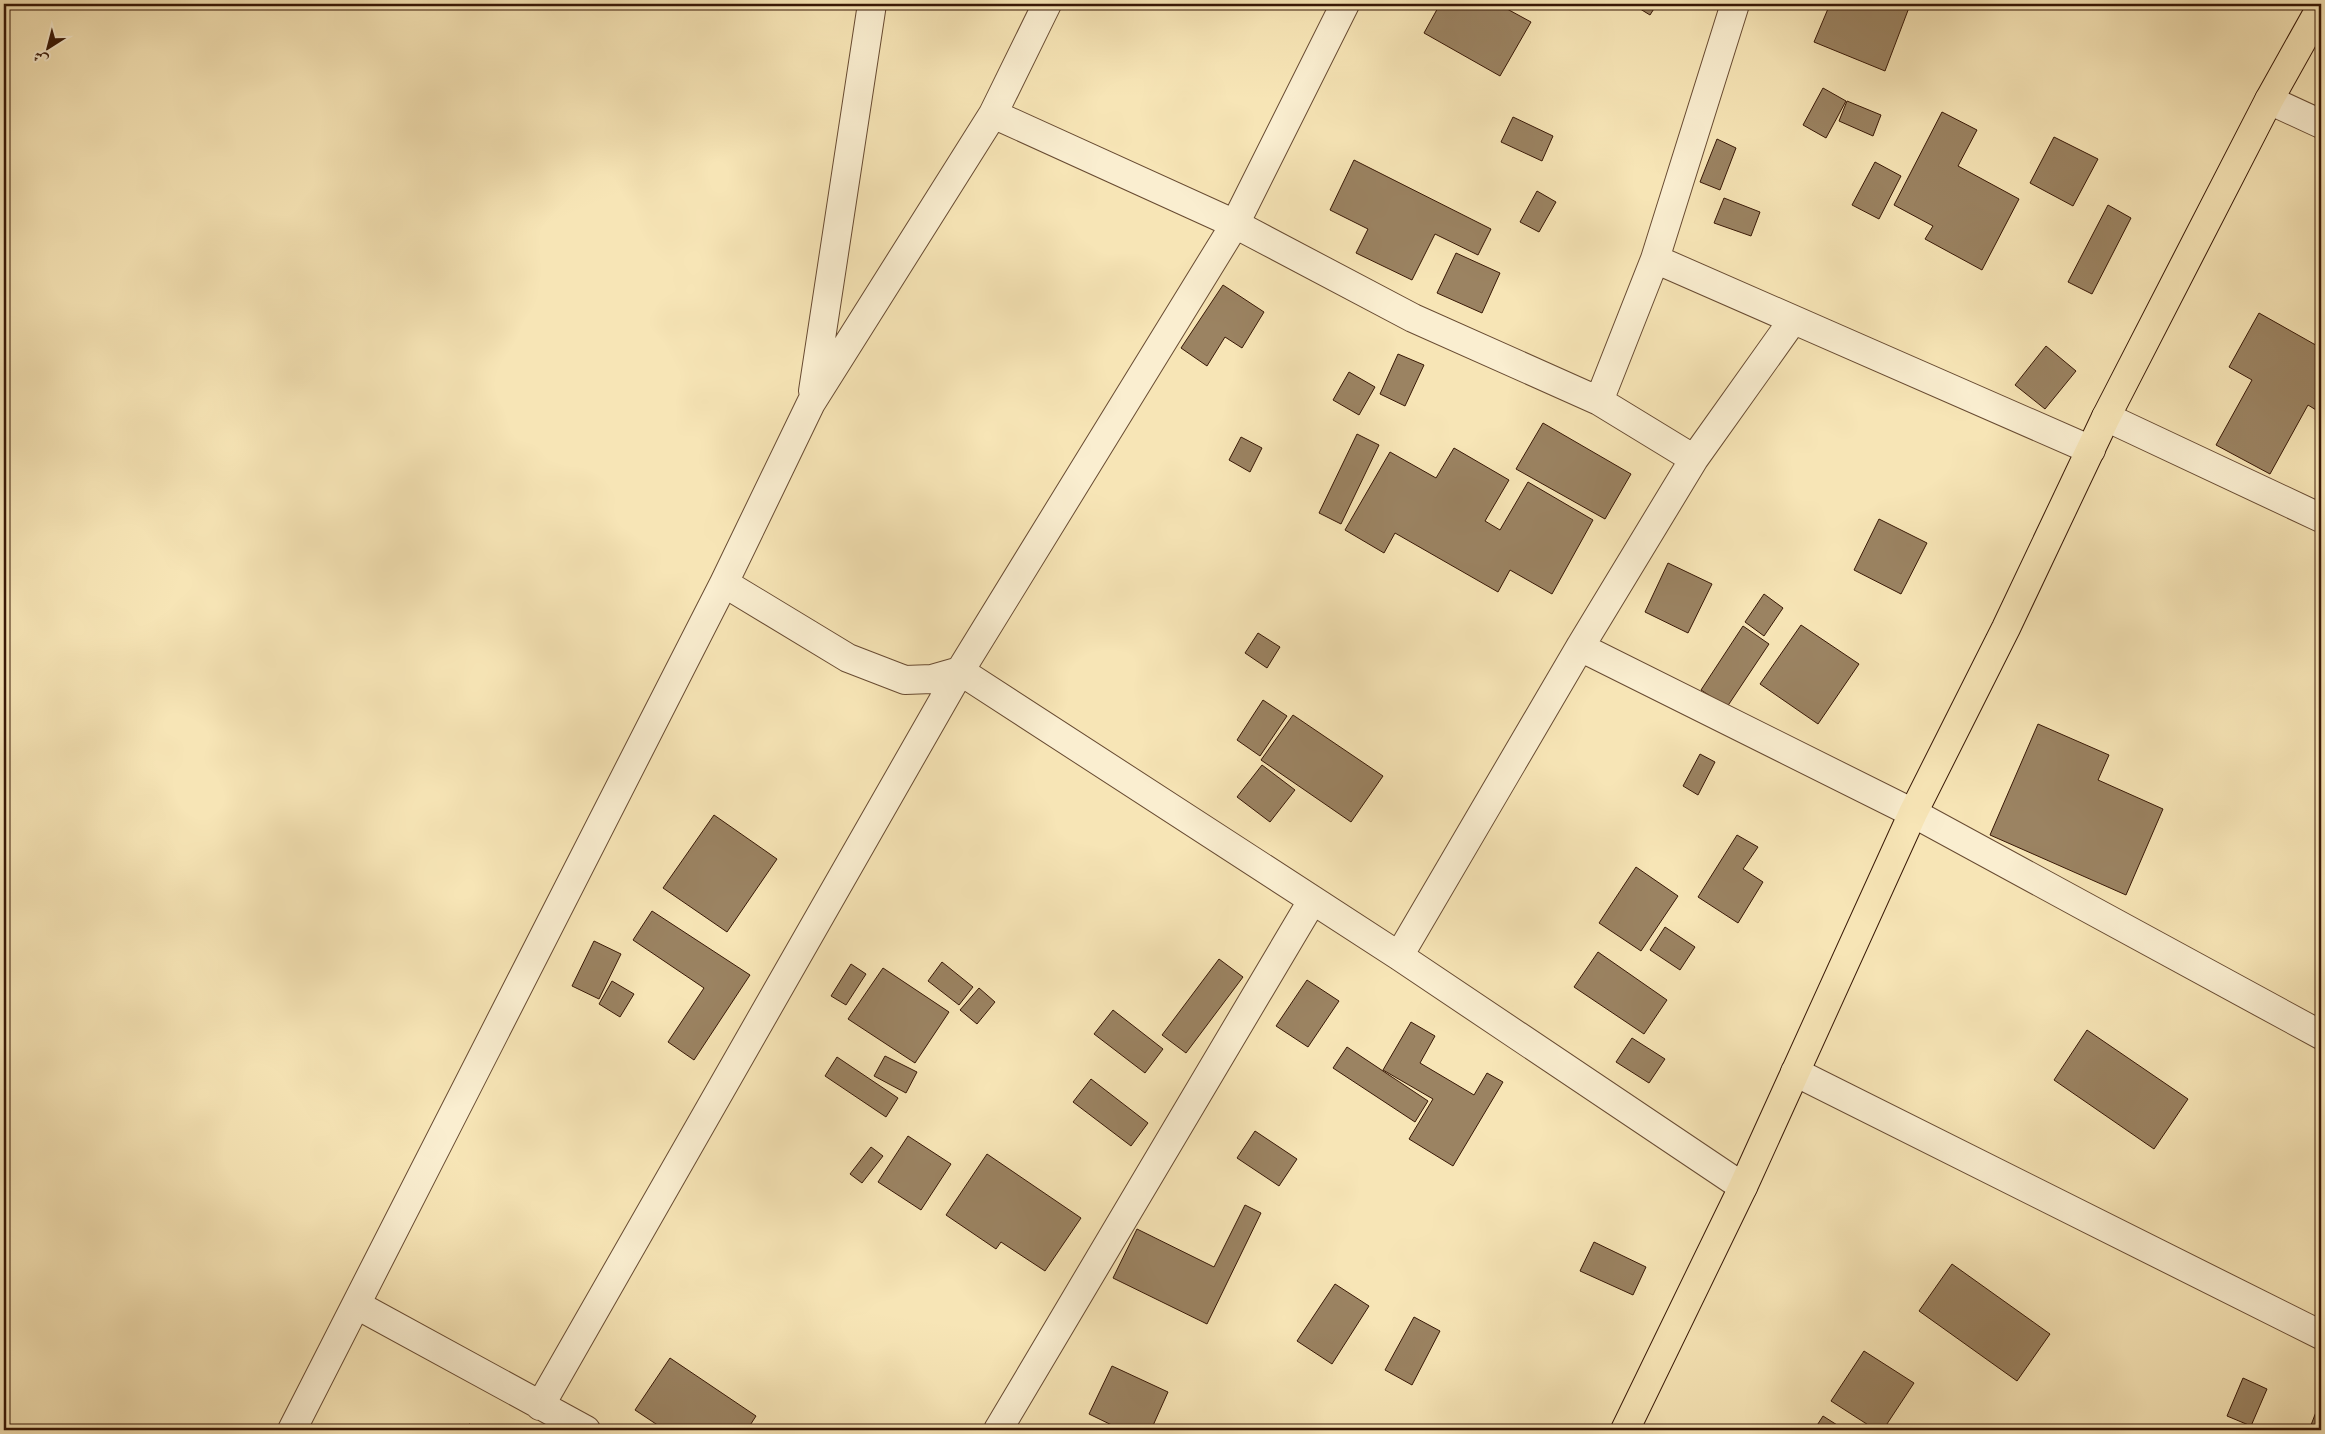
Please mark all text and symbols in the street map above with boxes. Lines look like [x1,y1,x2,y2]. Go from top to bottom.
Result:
north arrow [22,22,72,72]
text: ش [29,47,51,70]

